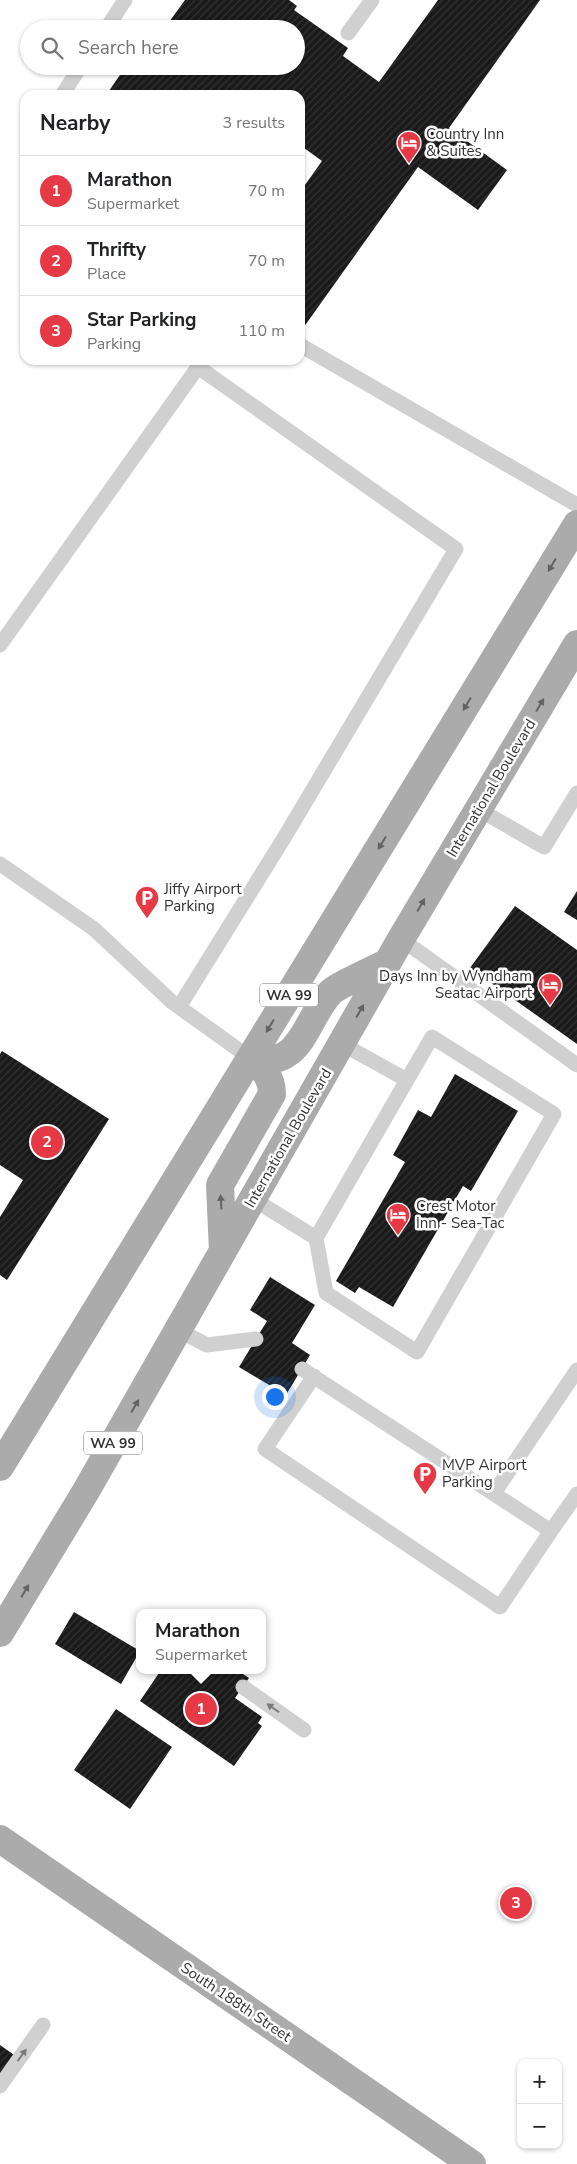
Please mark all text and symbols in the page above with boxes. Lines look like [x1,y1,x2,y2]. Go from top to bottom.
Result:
search box [20,20,305,75]
icon: search [38,34,66,62]
text: Search here [78,35,179,61]
text: Nearby [40,109,110,137]
text: 3 results [223,112,285,134]
place label: Country Inn & Suites [426,124,504,161]
hotel icon: Country Inn & Suites [396,130,422,164]
text: Marathon [87,167,172,193]
text: 1 [51,180,61,202]
text: 70 m [248,180,285,202]
text: Supermarket [87,193,179,215]
text: Thrifty [87,237,146,263]
text: 2 [51,250,61,272]
text: 70 m [248,250,285,272]
text: Place [87,263,126,285]
text: Star Parking [87,307,197,333]
text: 3 [51,320,61,342]
text: 110 m [238,320,285,342]
text: Parking [87,333,141,355]
one-way arrow [547,559,556,572]
one-way arrow [462,697,471,710]
one-way arrow [536,699,545,712]
street label: International Boulevard [442,715,540,861]
one-way arrow [378,836,387,849]
place label: Jiffy Airport Parking [163,879,242,916]
parking icon: Jiffy Airport Parking [134,885,160,919]
one-way arrow [417,898,426,911]
place label: Days Inn by Wyndham Seatac Airport [379,966,533,1003]
hotel icon: Days Inn by Wyndham Seatac Airport [537,972,563,1006]
road number: WA 99 [260,984,318,1006]
one-way arrow [356,1004,365,1018]
one-way arrow [265,1019,275,1033]
street label: International Boulevard [240,1065,336,1211]
pin: 2 [31,1123,63,1161]
one-way arrow [216,1194,224,1210]
place label: Crest Motor Inn - Sea-Tac [416,1196,505,1233]
hotel icon: Crest Motor Inn - Sea-Tac [385,1202,411,1236]
your location [262,1384,288,1410]
one-way arrow [130,1400,139,1413]
road number: WA 99 [84,1432,142,1455]
place label: MVP Airport Parking [442,1455,527,1492]
parking icon: MVP Airport Parking [412,1461,438,1495]
one-way arrow [21,1585,30,1598]
popup [136,1609,266,1674]
text: Marathon [155,1618,240,1644]
text: Supermarket [155,1644,247,1666]
pin: 1 [185,1690,217,1728]
one-way arrow [266,1703,280,1713]
pin: 3 [500,1884,532,1922]
street label: South 188th Street [177,1958,296,2047]
one-way arrow [17,2048,27,2062]
map controls [517,2059,562,2149]
button: + [517,2059,562,2104]
button: − [517,2104,562,2149]

